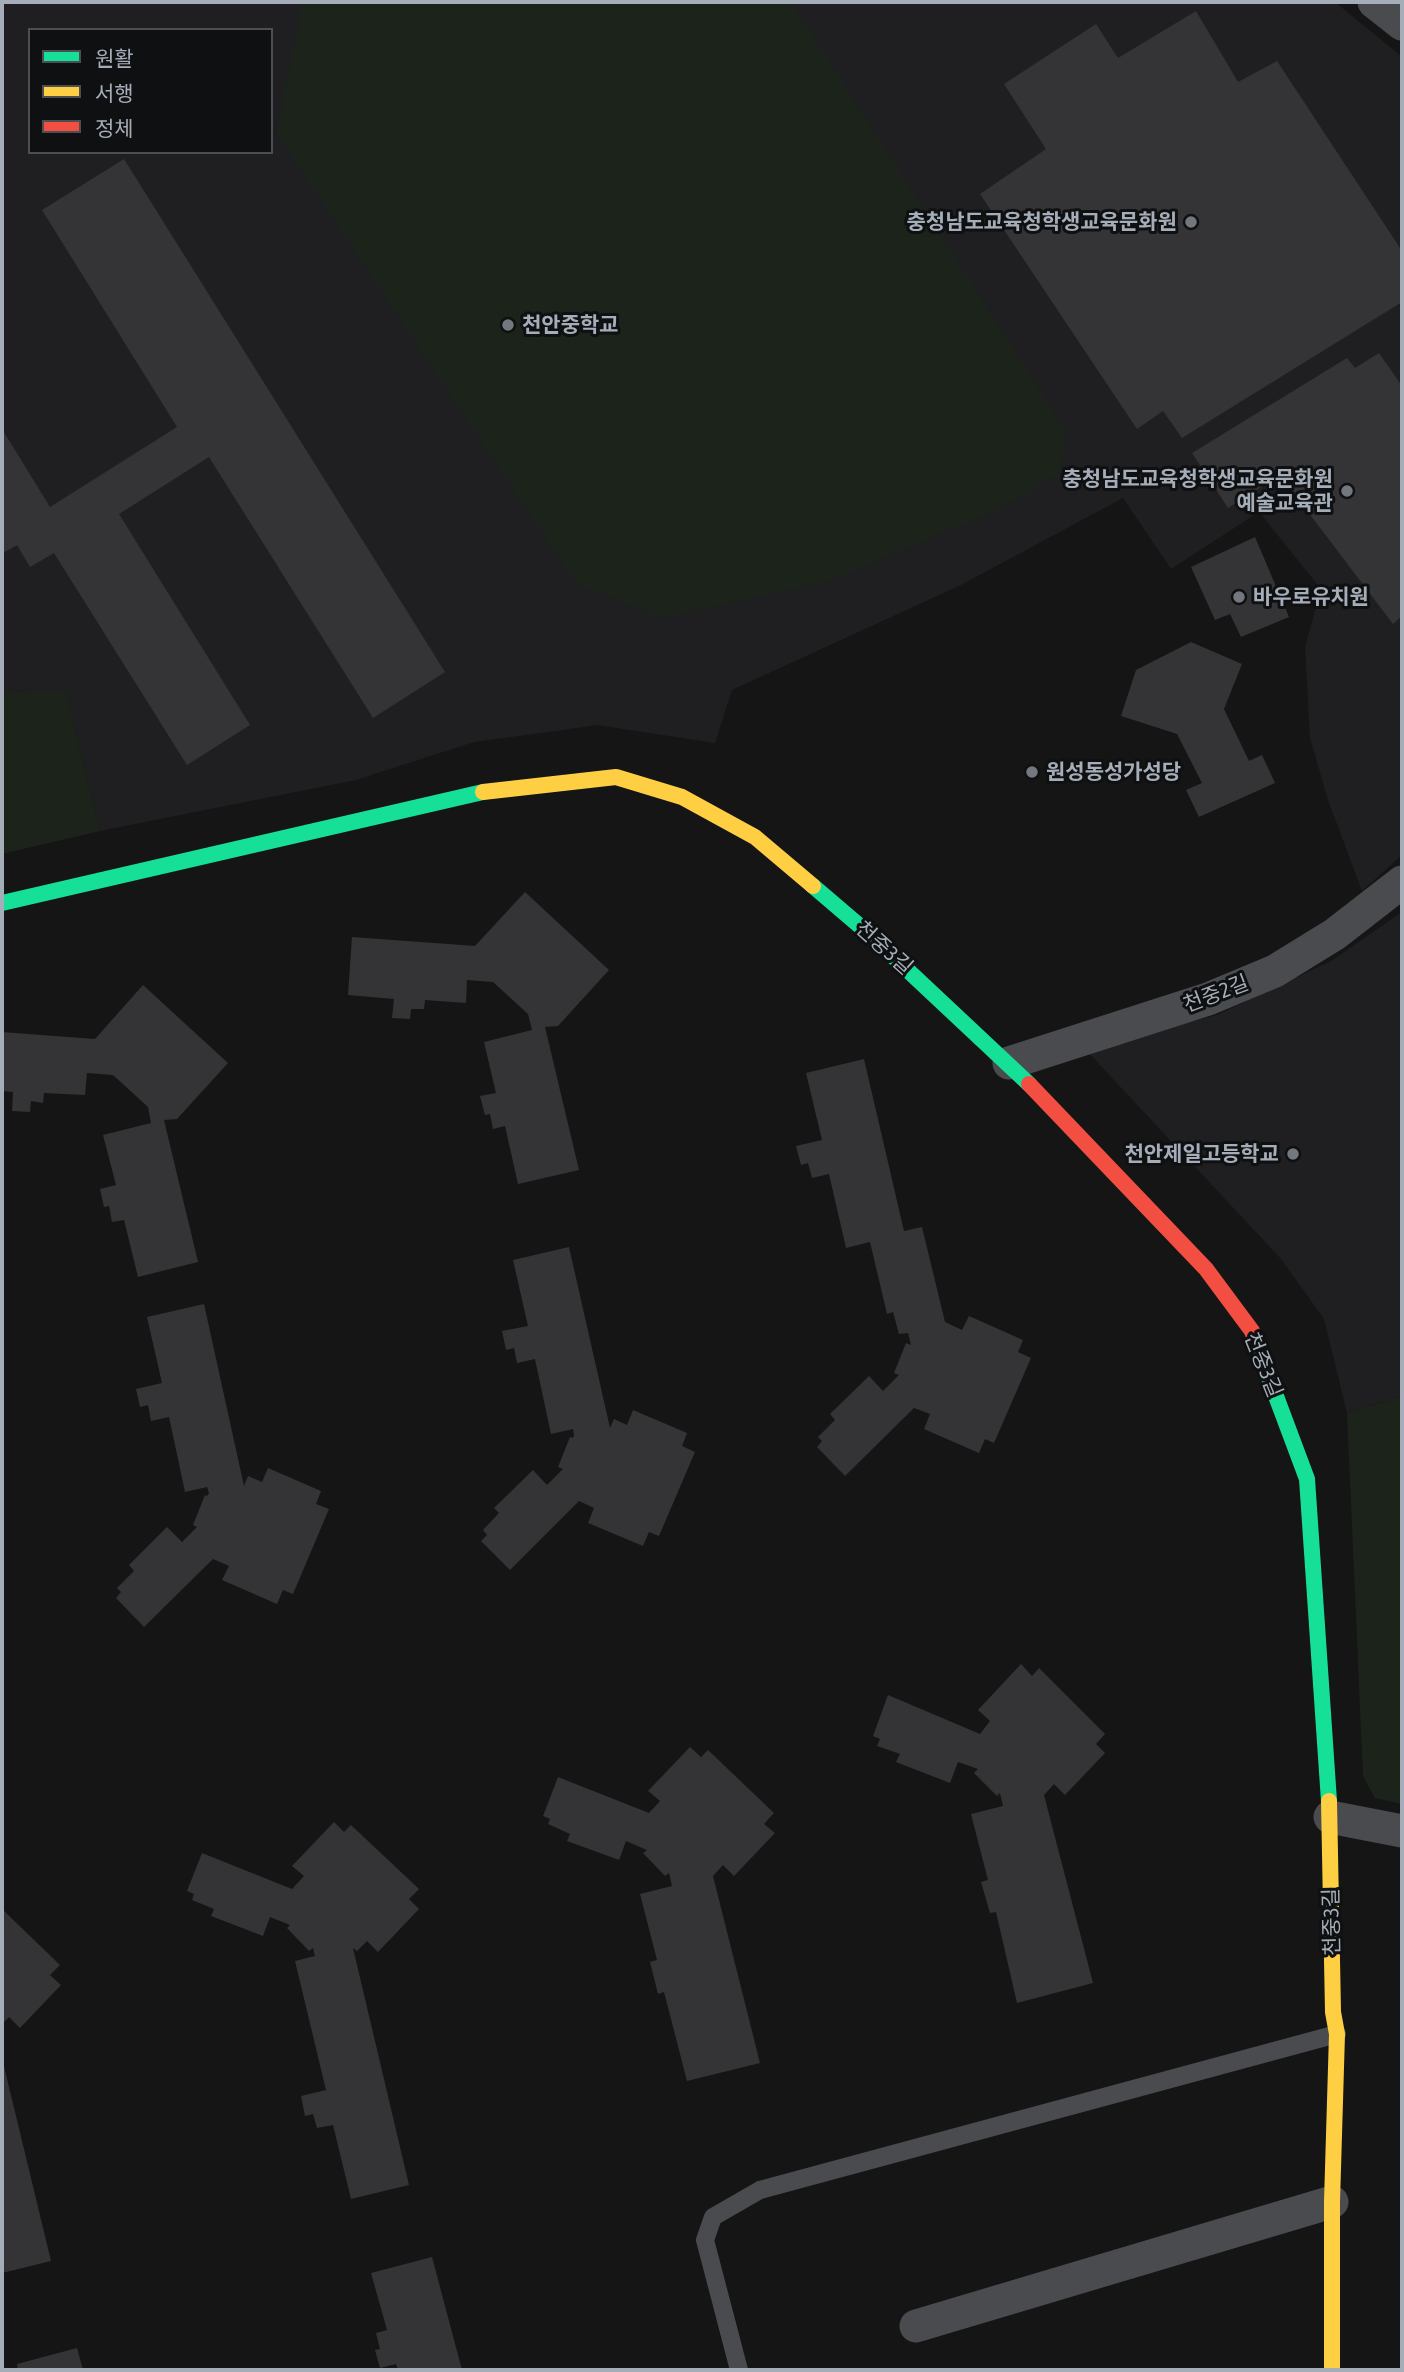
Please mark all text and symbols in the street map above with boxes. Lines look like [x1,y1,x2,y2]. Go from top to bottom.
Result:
legend [28,28,273,154]
text: 원활 [95,46,134,70]
text: 서행 [95,81,134,105]
text: 정체 [95,116,134,140]
place label: 충청남도교육청학생교육문화원 [907,209,1177,235]
marker: 충청남도교육청학생교육문화원 [1183,214,1199,230]
place label: 천안중학교 [522,312,619,338]
marker: 천안중학교 [500,317,516,333]
place label: 충청남도교육청학생교육문화원 예술교육관 [1063,466,1333,516]
marker: 충청남도교육청학생교육문화원 예술교육관 [1339,483,1355,499]
place label: 바우로유치원 [1253,584,1369,610]
marker: 바우로유치원 [1231,589,1247,605]
place label: 원성동성가성당 [1046,759,1181,785]
marker: 원성동성가성당 [1024,764,1040,780]
street label: 천중3길 [850,916,918,980]
street label: 천중2길 [1180,970,1252,1018]
place label: 천안제일고등학교 [1124,1141,1279,1167]
marker: 천안제일고등학교 [1285,1146,1301,1162]
street label: 천중3길 [1239,1329,1287,1401]
street label: 천중3길 [1319,1888,1345,1956]

